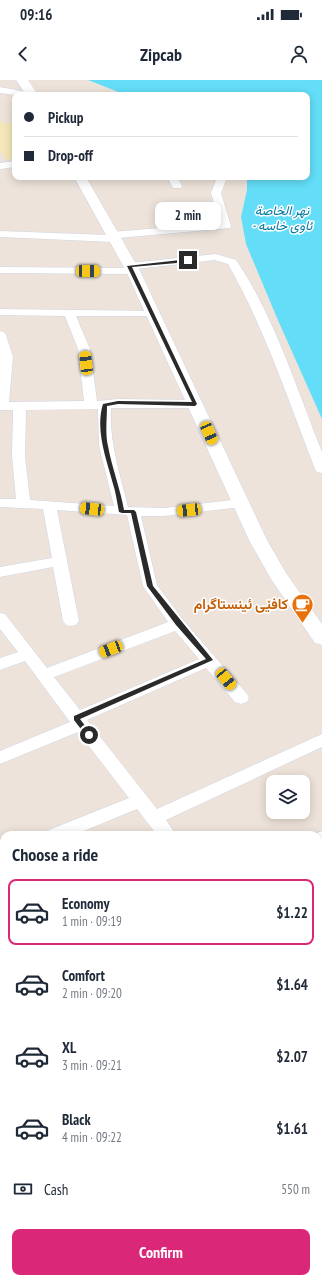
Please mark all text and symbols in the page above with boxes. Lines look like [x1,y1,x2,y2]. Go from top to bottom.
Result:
text: 09:16 [20,5,52,24]
icon: back [12,43,34,65]
text: Zipcab [140,43,182,66]
icon: person [288,43,310,65]
text: Pickup [48,108,83,127]
text: Drop-off [48,146,93,165]
callout: 2 min [155,202,221,230]
water label: نهر الخاصة - ئاوی خاسە [252,202,313,234]
text: 2 min [175,207,201,224]
route end [179,251,197,269]
car [76,265,100,277]
car [79,350,93,376]
car [199,420,219,446]
car [79,502,105,516]
car [176,503,202,517]
cafe icon: کافێی ئینستاگرام [290,591,316,624]
place label: کافێی ئینستاگرام [194,595,288,613]
car [98,639,124,659]
car [214,666,238,692]
route start [80,726,98,744]
map controls [266,775,310,819]
button: layers [266,775,310,819]
text: Choose a ride [12,843,98,866]
icon: car [14,894,50,930]
text: Economy [62,894,110,913]
text: $1.22 [276,903,308,922]
text: 1 min · 09:19 [62,913,122,930]
icon: car [14,966,50,1002]
text: Comfort [62,966,105,985]
text: $1.64 [276,975,308,994]
text: 2 min · 09:20 [62,985,122,1002]
icon: car [14,1038,50,1074]
text: XL [62,1038,76,1057]
text: $2.07 [276,1047,308,1066]
text: 3 min · 09:21 [62,1057,122,1074]
icon: car [14,1110,50,1146]
text: Black [62,1110,91,1129]
text: $1.61 [276,1119,308,1138]
text: 4 min · 09:22 [62,1129,122,1146]
icon: cash [12,1178,34,1200]
text: Cash [44,1180,68,1199]
text: 550 m [281,1181,310,1198]
button: Confirm [12,1229,310,1275]

